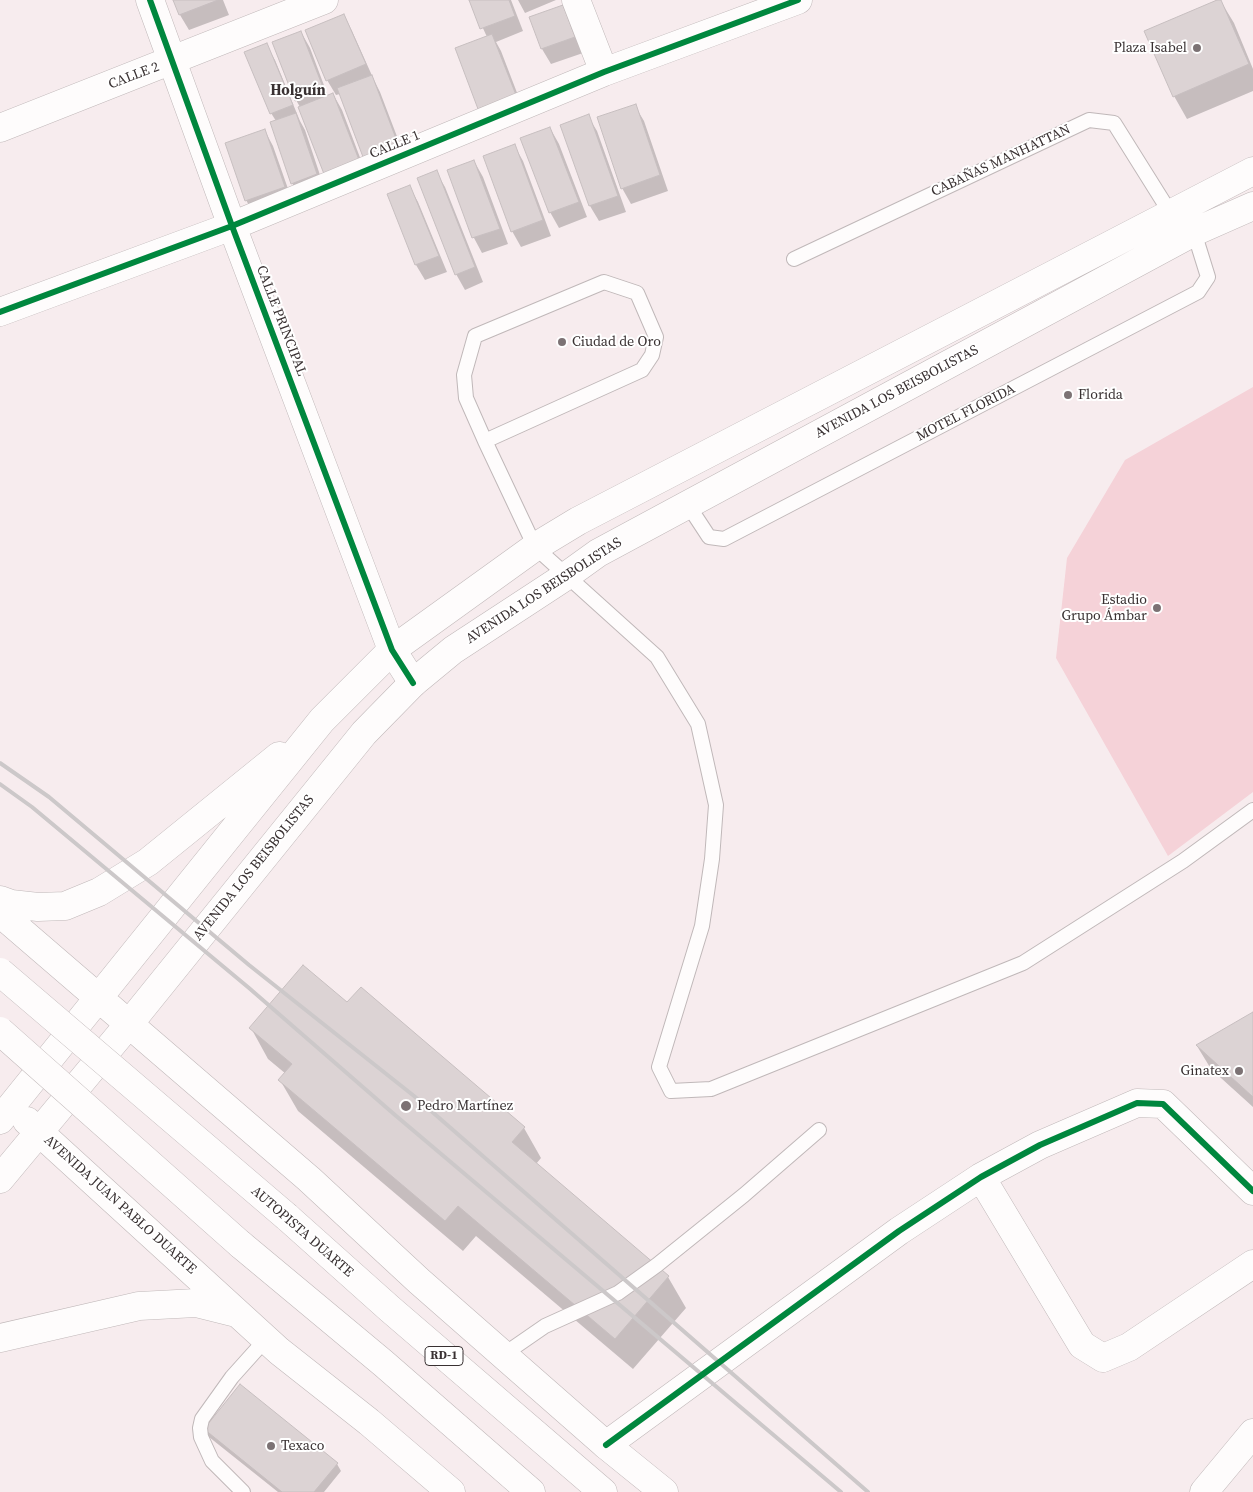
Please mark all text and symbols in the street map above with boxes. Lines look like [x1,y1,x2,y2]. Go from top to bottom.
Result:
place label: Plaza Isabel [1113,40,1187,56]
marker: Plaza Isabel [1191,42,1203,54]
street label: CALLE 2 [106,59,162,93]
district label: Holguín [270,82,326,100]
street label: CABAÑAS MANHATTAN [929,121,1073,201]
street label: CALLE 1 [367,127,423,163]
street label: CALLE PRINCIPAL [252,263,310,379]
place label: Ciudad de Oro [572,334,661,350]
marker: Ciudad de Oro [556,336,568,348]
street label: AVENIDA LOS BEISBOLISTAS [812,342,982,442]
street label: MOTEL FLORIDA [914,381,1018,445]
place label: Florida [1078,387,1123,403]
marker: Florida [1062,389,1074,401]
street label: AVENIDA LOS BEISBOLISTAS [463,534,625,648]
place label: Estadio Grupo Ámbar [1061,592,1147,624]
marker: Estadio Grupo Ámbar [1151,602,1163,614]
street label: AVENIDA LOS BEISBOLISTAS [190,792,318,944]
place label: Ginatex [1181,1063,1229,1079]
marker: Ginatex [1233,1065,1245,1077]
place label: Pedro Martínez [417,1098,513,1114]
marker: Pedro Martínez [399,1099,413,1113]
street label: AVENIDA JUAN PABLO DUARTE [40,1132,200,1278]
street label: AUTOPISTA DUARTE [247,1183,357,1281]
road number: RD-1 [425,1346,463,1365]
place label: Texaco [281,1438,324,1454]
marker: Texaco [265,1440,277,1452]

